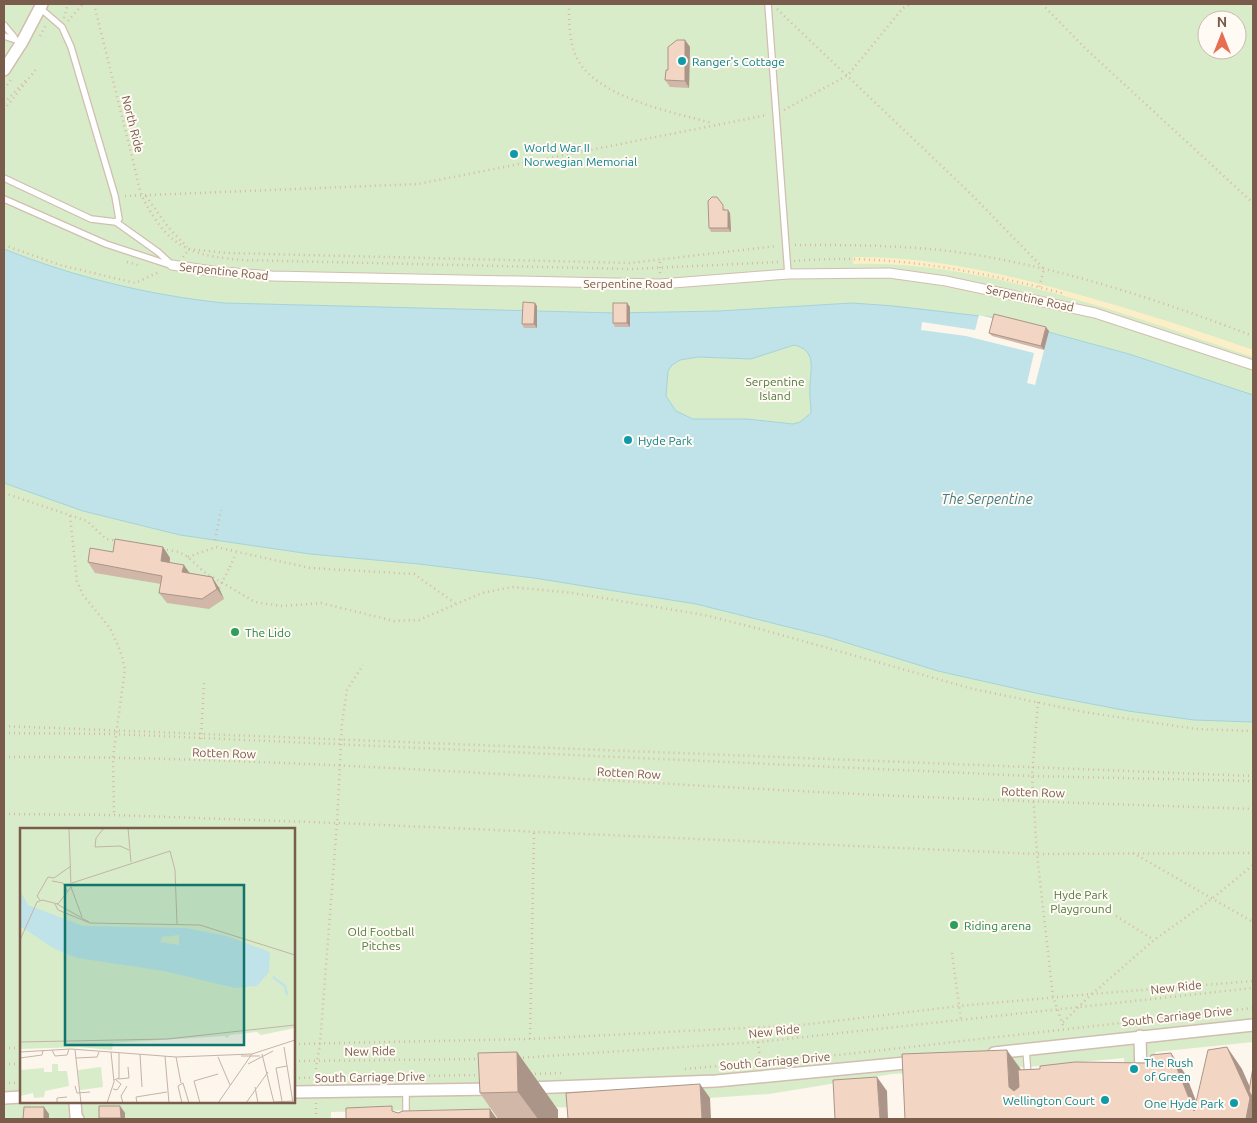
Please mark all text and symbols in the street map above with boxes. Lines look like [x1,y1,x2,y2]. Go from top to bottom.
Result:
north arrow [1197,10,1247,60]
text: N [1217,14,1227,30]
marker: Ranger's Cottage [676,55,688,67]
place label: Ranger's Cottage [692,55,785,68]
street label: North Ride [120,94,146,154]
place label: World War II Norwegian Memorial [524,141,637,168]
marker: World War II Norwegian Memorial [508,148,520,160]
street label: Serpentine Road [179,260,269,282]
street label: Serpentine Road [583,277,673,290]
street label: Serpentine Road [985,282,1075,314]
park label: Serpentine Island [745,375,805,402]
marker: Hyde Park [622,434,634,446]
place label: Hyde Park [638,434,692,447]
water label: The Serpentine [941,491,1033,507]
marker: The Lido [229,626,241,638]
place label: The Lido [245,626,291,639]
street label: Rotten Row [192,745,257,761]
street label: Rotten Row [597,765,662,781]
street label: Rotten Row [1001,784,1066,800]
inset map [20,828,295,1103]
park label: Hyde Park Playground [1050,888,1112,915]
marker: Riding arena [948,919,960,931]
place label: Riding arena [964,919,1031,932]
park label: Old Football Pitches [348,925,414,952]
street label: New Ride [1150,978,1202,996]
street label: South Carriage Drive [1121,1004,1233,1028]
street label: New Ride [748,1022,800,1040]
street label: New Ride [344,1044,396,1058]
street label: South Carriage Drive [719,1050,831,1072]
place label: The Rush of Green [1144,1056,1193,1083]
marker: The Rush of Green [1128,1063,1140,1075]
street label: South Carriage Drive [314,1070,426,1084]
place label: Wellington Court [1003,1094,1095,1107]
marker: Wellington Court [1099,1094,1111,1106]
place label: One Hyde Park [1144,1097,1224,1110]
marker: One Hyde Park [1228,1097,1240,1109]

